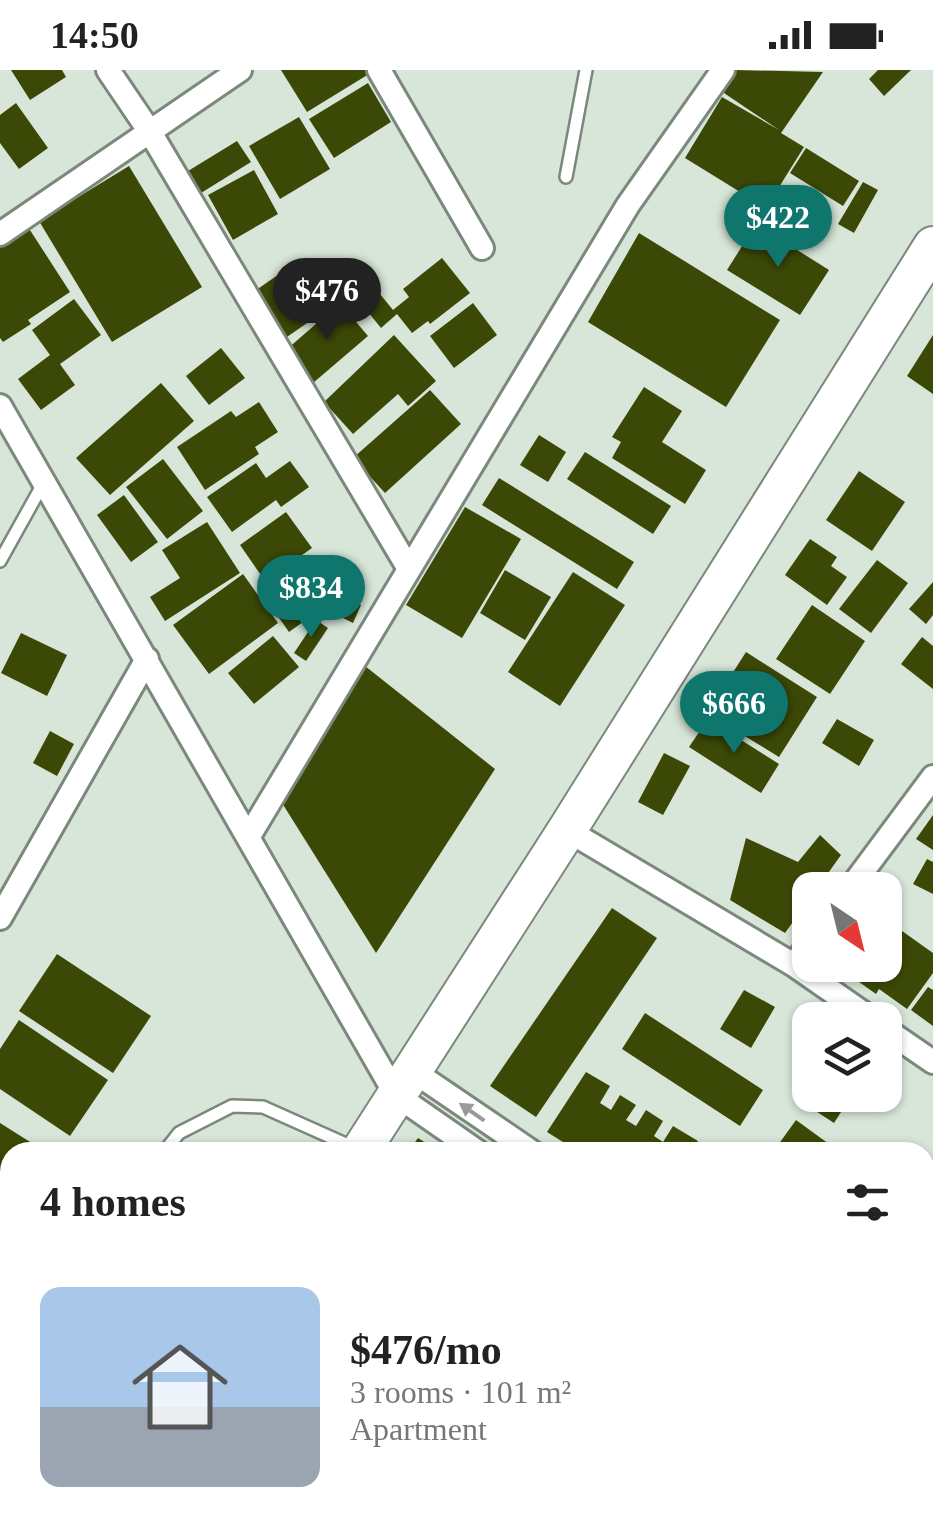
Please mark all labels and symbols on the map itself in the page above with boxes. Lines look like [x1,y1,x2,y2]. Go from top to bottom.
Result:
pin: $422 [719,185,837,270]
pin: $476 [268,258,386,343]
pin: $834 [252,555,370,640]
pin: $666 [675,671,793,756]
north arrow [792,872,902,982]
one-way arrow [459,1103,486,1122]

